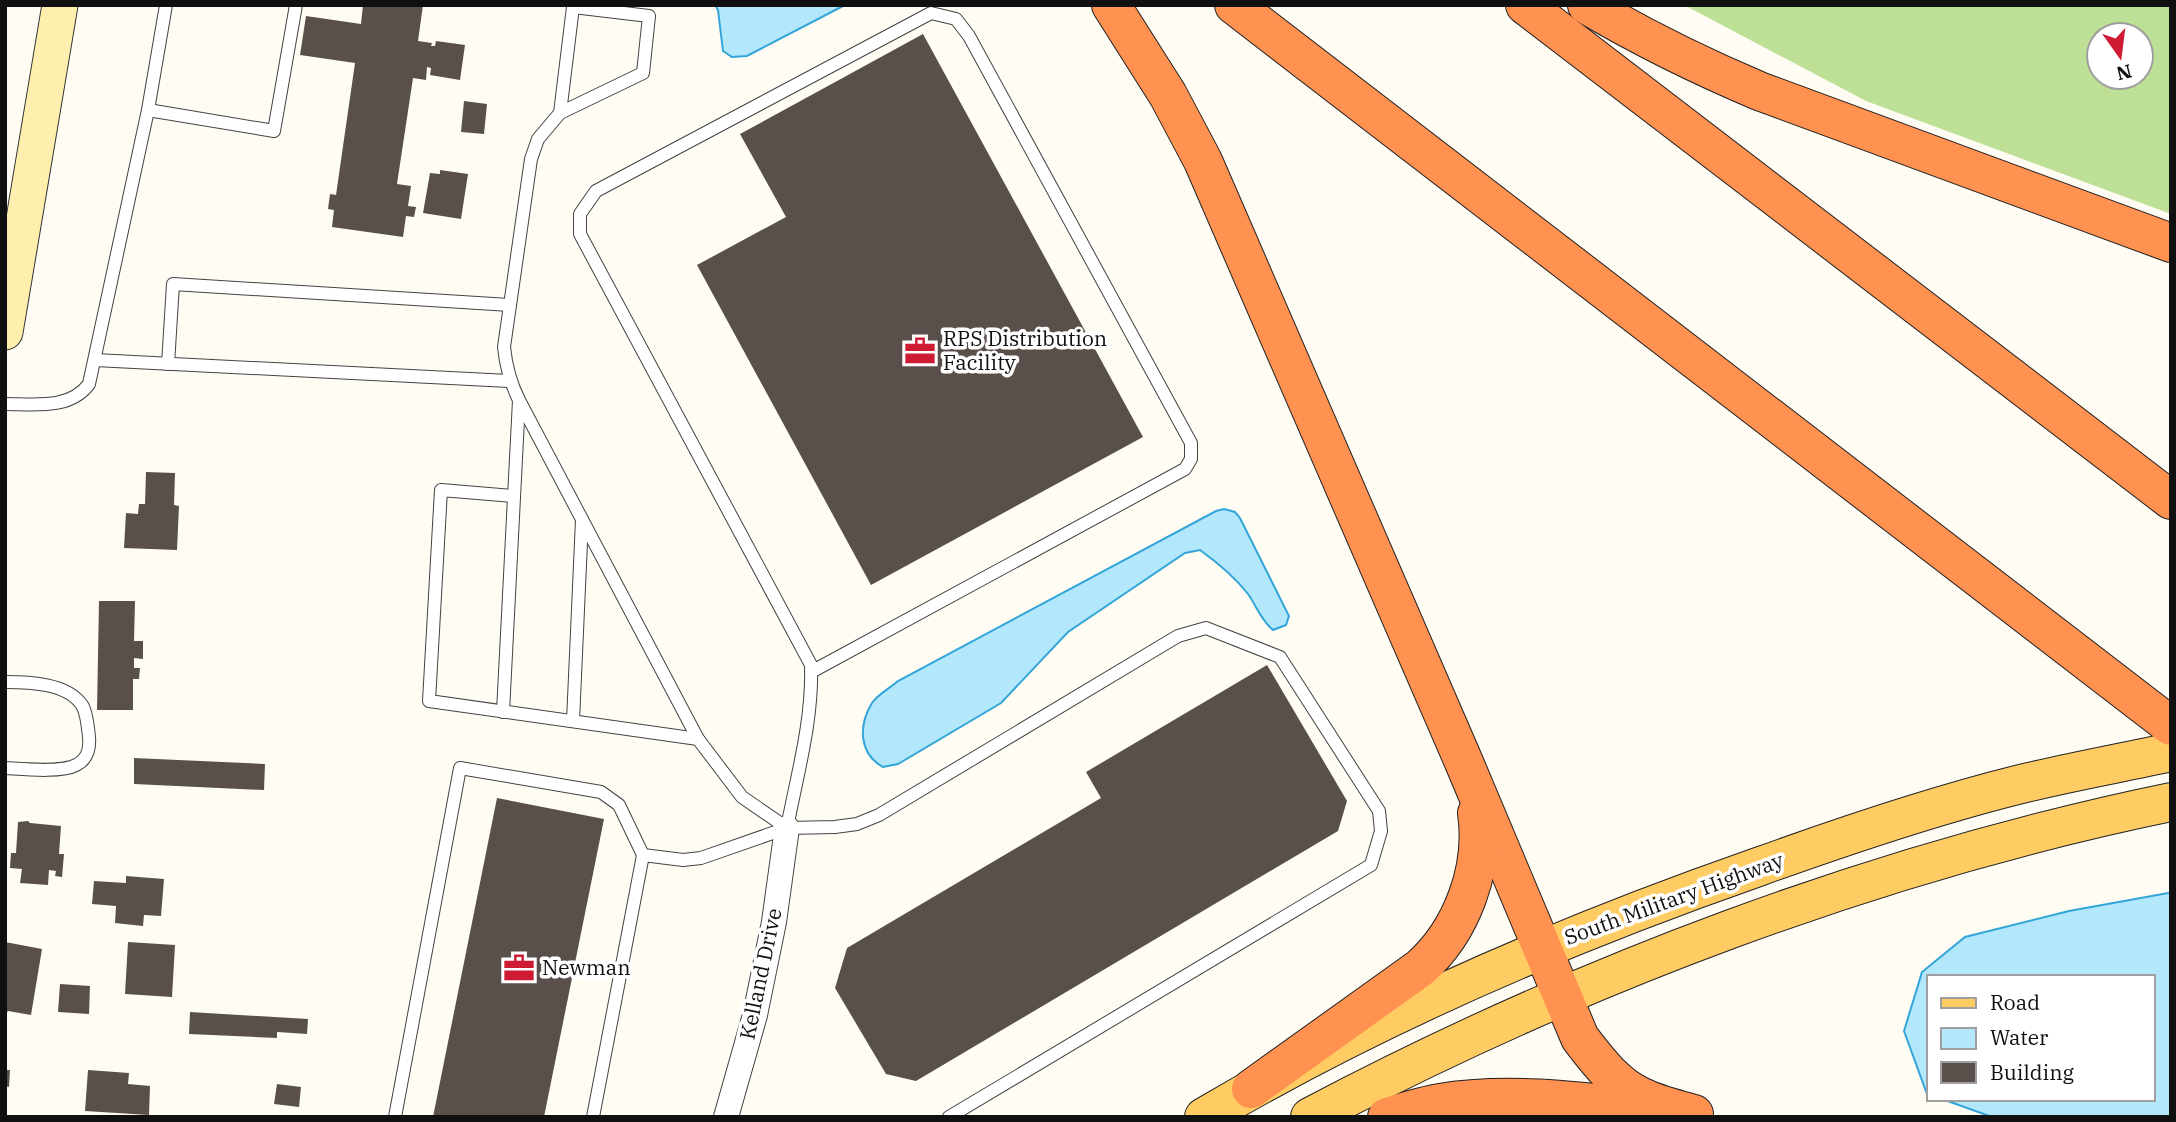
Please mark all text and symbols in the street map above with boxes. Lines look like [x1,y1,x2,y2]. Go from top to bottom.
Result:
north arrow [2085,21,2155,91]
text: N [2114,59,2134,86]
place label: RPS Distribution Facility [943,324,1107,376]
office icon: RPS Distribution Facility [903,334,937,368]
street label: South Military Highway [1560,845,1788,951]
street label: Kelland Drive [732,905,788,1042]
office icon: Newman [502,951,536,985]
place label: Newman [542,953,631,981]
legend [1927,975,2155,1101]
text: Road [1990,988,2040,1016]
text: Water [1990,1023,2049,1051]
text: Building [1990,1058,2075,1086]

